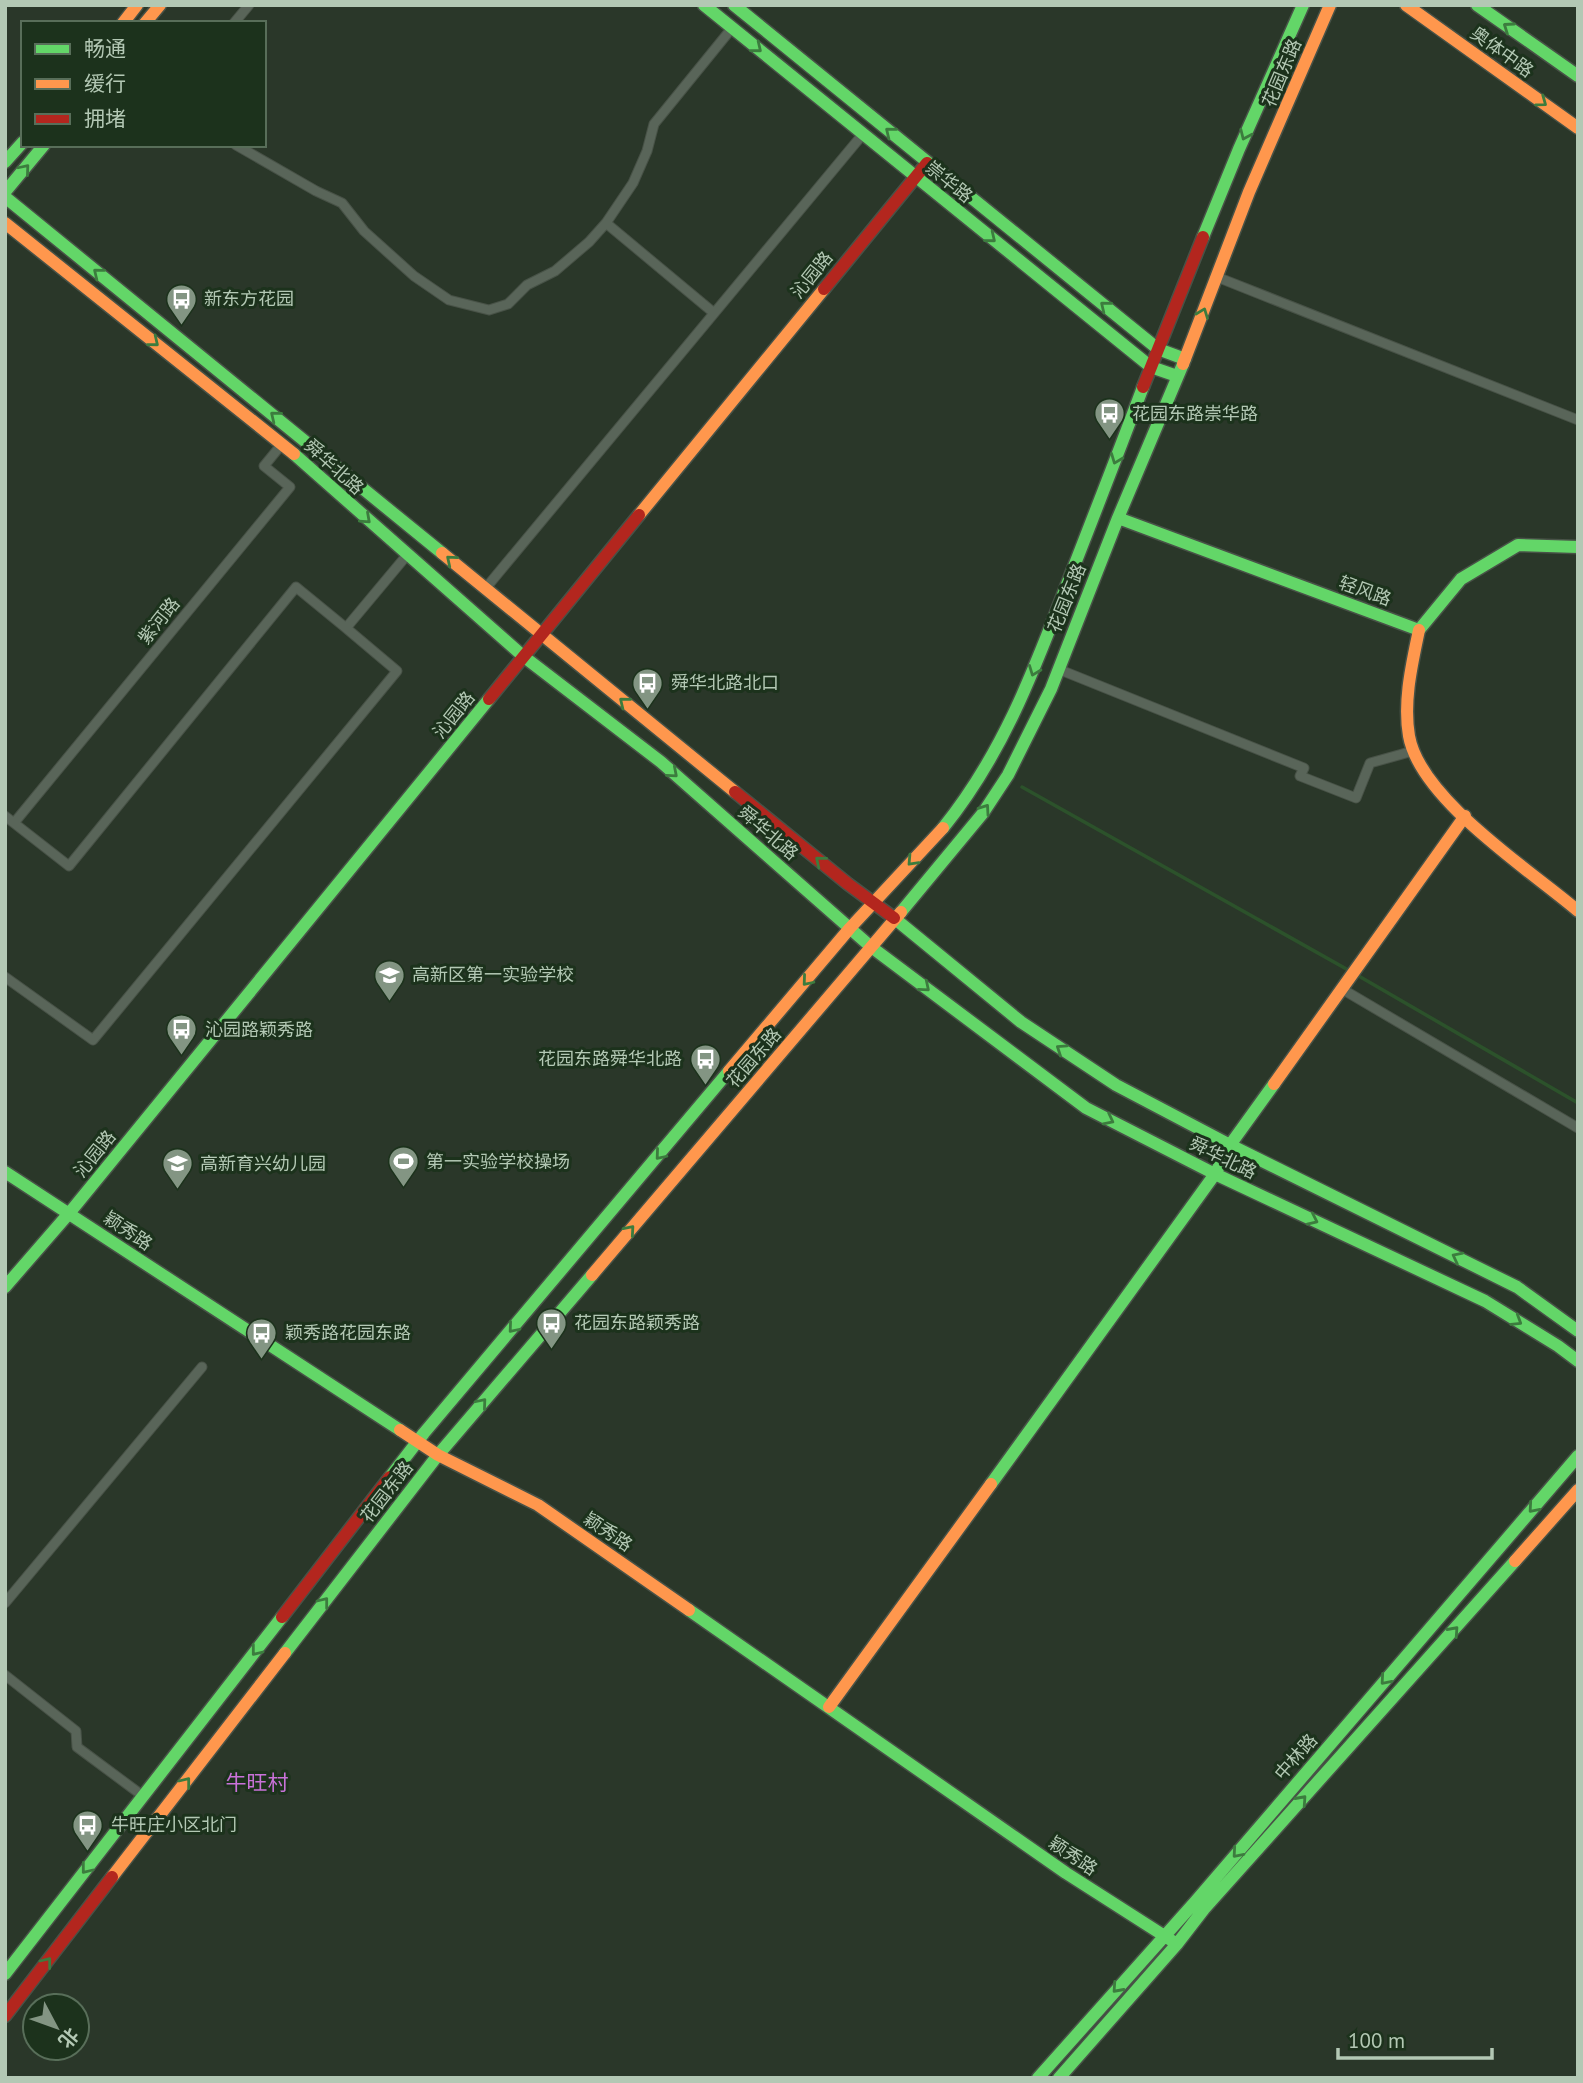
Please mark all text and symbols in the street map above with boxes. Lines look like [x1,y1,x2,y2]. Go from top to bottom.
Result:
legend [21,21,266,147]
street label: 奥体中路 [1466,21,1538,82]
one-way arrow [1503,22,1516,35]
text: 畅通 [84,35,126,62]
street label: 花园东路 [1257,35,1306,110]
one-way arrow [750,40,762,53]
text: 缓行 [84,70,126,97]
one-way arrow [1534,94,1547,106]
text: 拥堵 [84,105,126,132]
one-way arrow [885,128,897,141]
one-way arrow [1239,128,1253,140]
street label: 崇华路 [921,156,978,208]
one-way arrow [16,164,29,176]
one-way arrow [982,230,995,242]
street label: 沁园路 [786,246,838,303]
one-way arrow [94,268,106,281]
bus stop icon: 新东方花园 [164,282,198,326]
place label: 新东方花园 [204,287,294,310]
one-way arrow [1100,302,1112,315]
one-way arrow [1194,307,1208,319]
one-way arrow [147,333,159,346]
bus stop icon: 花园东路崇华路 [1092,397,1126,441]
place label: 花园东路崇华路 [1132,402,1258,425]
one-way arrow [271,412,284,424]
street label: 舜华北路 [300,434,369,499]
one-way arrow [1110,452,1124,464]
one-way arrow [358,511,371,523]
one-way arrow [446,556,459,568]
street label: 花园东路 [1042,560,1091,635]
street label: 轻风路 [1336,570,1394,611]
street label: 紫河路 [133,592,185,649]
one-way arrow [1028,665,1042,677]
bus stop icon: 舜华北路北口 [631,666,665,710]
place label: 舜华北路北口 [671,671,779,694]
street label: 沁园路 [428,686,480,743]
one-way arrow [620,698,632,711]
one-way arrow [665,765,678,777]
street label: 舜华北路 [734,800,803,865]
one-way arrow [977,804,989,817]
one-way arrow [908,853,921,866]
one-way arrow [816,857,829,869]
school or university icon: 高新区第一实验学校 [372,958,406,1002]
place label: 高新区第一实验学校 [412,963,574,986]
one-way arrow [802,973,815,985]
one-way arrow [916,979,929,991]
bus stop icon: 沁园路颖秀路 [165,1013,199,1057]
place label: 沁园路颖秀路 [205,1018,313,1041]
street label: 花园东路 [721,1023,786,1092]
bus stop icon: 花园东路舜华北路 [688,1042,722,1086]
one-way arrow [1056,1044,1069,1057]
place label: 花园东路舜华北路 [538,1047,682,1070]
one-way arrow [1102,1112,1114,1125]
street label: 沁园路 [69,1125,121,1182]
street label: 舜华北路 [1186,1131,1261,1184]
sports icon: 第一实验学校操场 [386,1145,420,1189]
school or university icon: 高新育兴幼儿园 [160,1147,194,1191]
one-way arrow [656,1147,668,1160]
place label: 第一实验学校操场 [426,1150,570,1173]
place label: 高新育兴幼儿园 [200,1152,326,1175]
street label: 颖秀路 [99,1206,157,1255]
one-way arrow [1306,1212,1318,1226]
one-way arrow [622,1225,634,1238]
one-way arrow [1452,1252,1464,1266]
bus stop icon: 花园东路颖秀路 [534,1306,568,1350]
place label: 花园东路颖秀路 [574,1311,700,1334]
one-way arrow [1509,1313,1522,1326]
bus stop icon: 颖秀路花园东路 [245,1316,279,1360]
one-way arrow [509,1320,521,1333]
place label: 颖秀路花园东路 [285,1321,411,1344]
one-way arrow [473,1398,486,1410]
street label: 花园东路 [355,1456,418,1527]
one-way arrow [1529,1499,1541,1512]
street label: 颖秀路 [579,1507,637,1556]
one-way arrow [316,1597,329,1609]
one-way arrow [1446,1626,1458,1639]
one-way arrow [251,1643,264,1656]
one-way arrow [1381,1672,1393,1685]
street label: 中林路 [1269,1729,1322,1785]
district label: 牛旺村 [226,1769,289,1796]
one-way arrow [177,1777,190,1789]
one-way arrow [1294,1795,1306,1808]
bus stop icon: 牛旺庄小区北门 [71,1808,105,1852]
place label: 牛旺庄小区北门 [111,1813,237,1836]
street label: 颖秀路 [1044,1831,1102,1880]
one-way arrow [1233,1845,1245,1858]
one-way arrow [82,1862,95,1874]
one-way arrow [38,1957,51,1970]
one-way arrow [1113,1980,1125,1993]
north arrow [21,1992,91,2062]
scale bar [1338,2016,1492,2060]
text: 北 [54,2023,84,2053]
text: 100 m [1348,2027,1405,2054]

